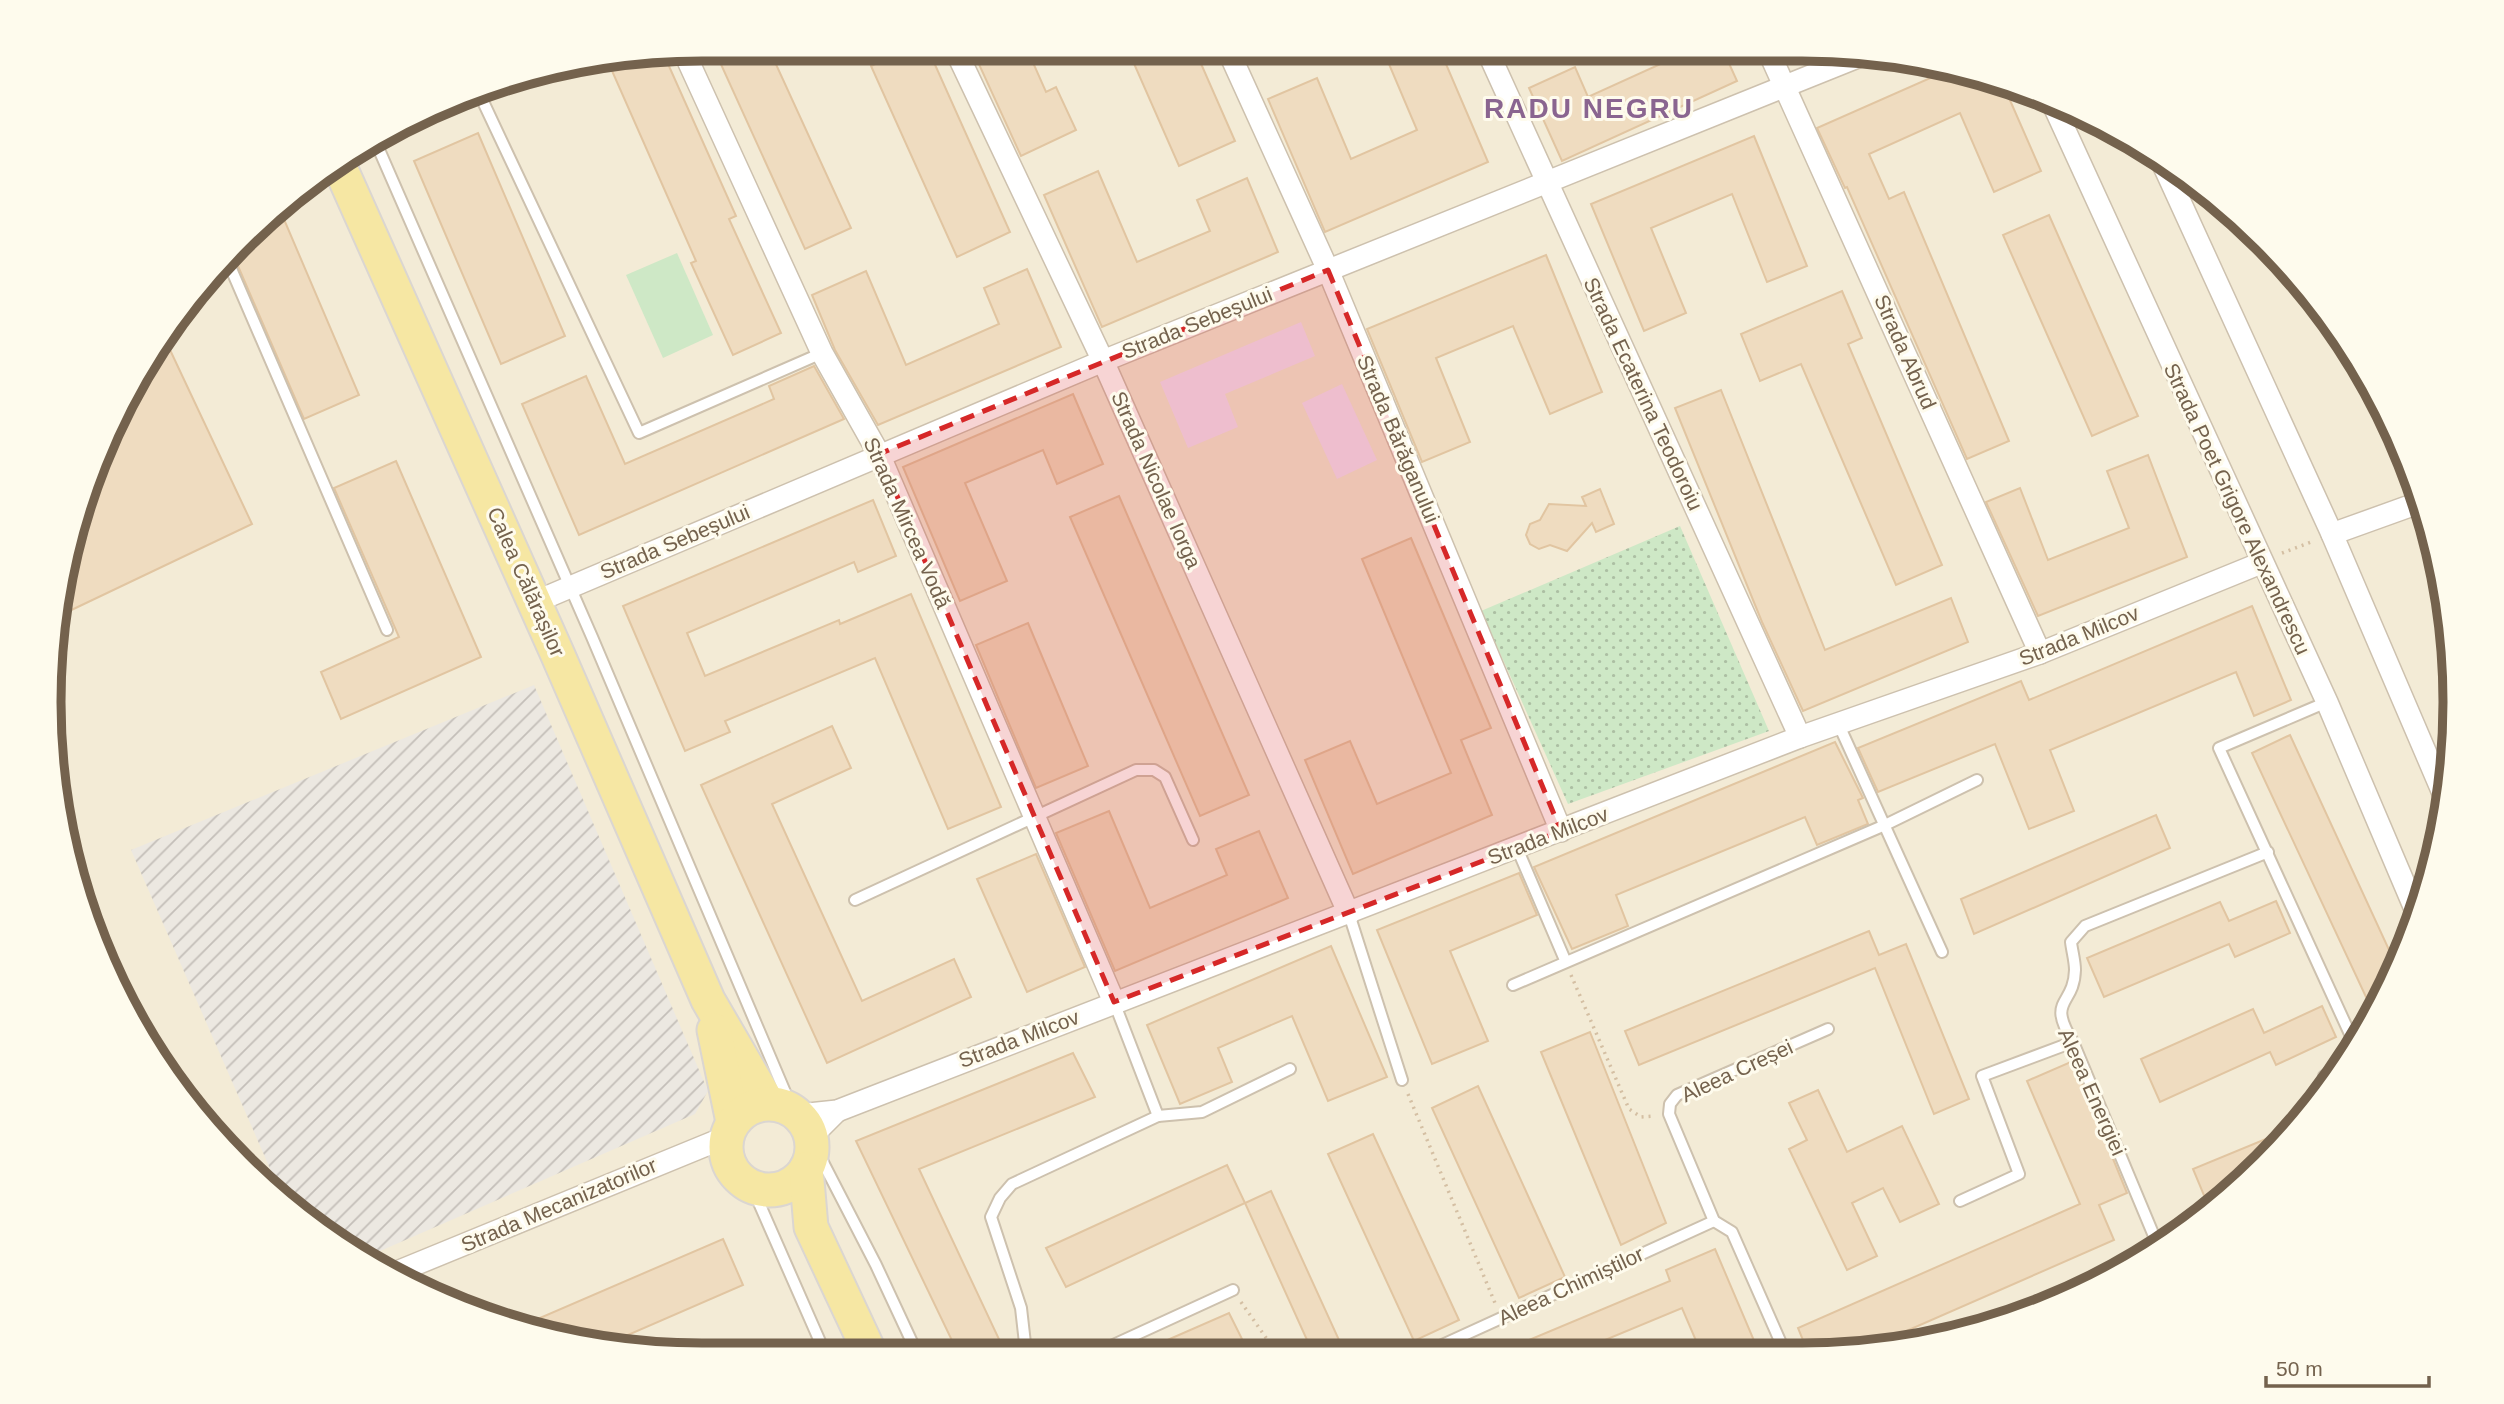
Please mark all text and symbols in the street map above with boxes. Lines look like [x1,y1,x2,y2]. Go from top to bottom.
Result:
district label: RADU NEGRU [1484,93,1694,124]
street label: Strada Ecaterina Teodoroiu [1579,274,1708,514]
street label: Strada Sebeșului [1118,282,1275,363]
street label: Strada Abrud [1870,291,1941,412]
street label: Strada Bărăganului [1353,352,1444,526]
street label: Strada Poet Grigore Alexandrescu [2160,360,2315,658]
street label: Strada Nicolae Iorga [1107,388,1206,572]
street label: Strada Mircea Vodă [859,434,956,612]
street label: Strada Sebeșului [597,500,753,583]
street label: Calea Călărașilor [483,504,570,660]
street label: Strada Milcov [2016,601,2143,670]
street label: Strada Milcov [1484,802,1612,869]
street label: Strada Milcov [955,1005,1083,1072]
street label: Aleea Energiei [2054,1025,2131,1159]
street label: Aleea Creșei [1677,1035,1796,1106]
street label: Strada Mecanizatorilor [458,1153,660,1256]
street label: Aleea Chimiștilor [1495,1242,1647,1329]
scale bar [2266,1344,2429,1388]
text: 50 m [2276,1357,2323,1380]

